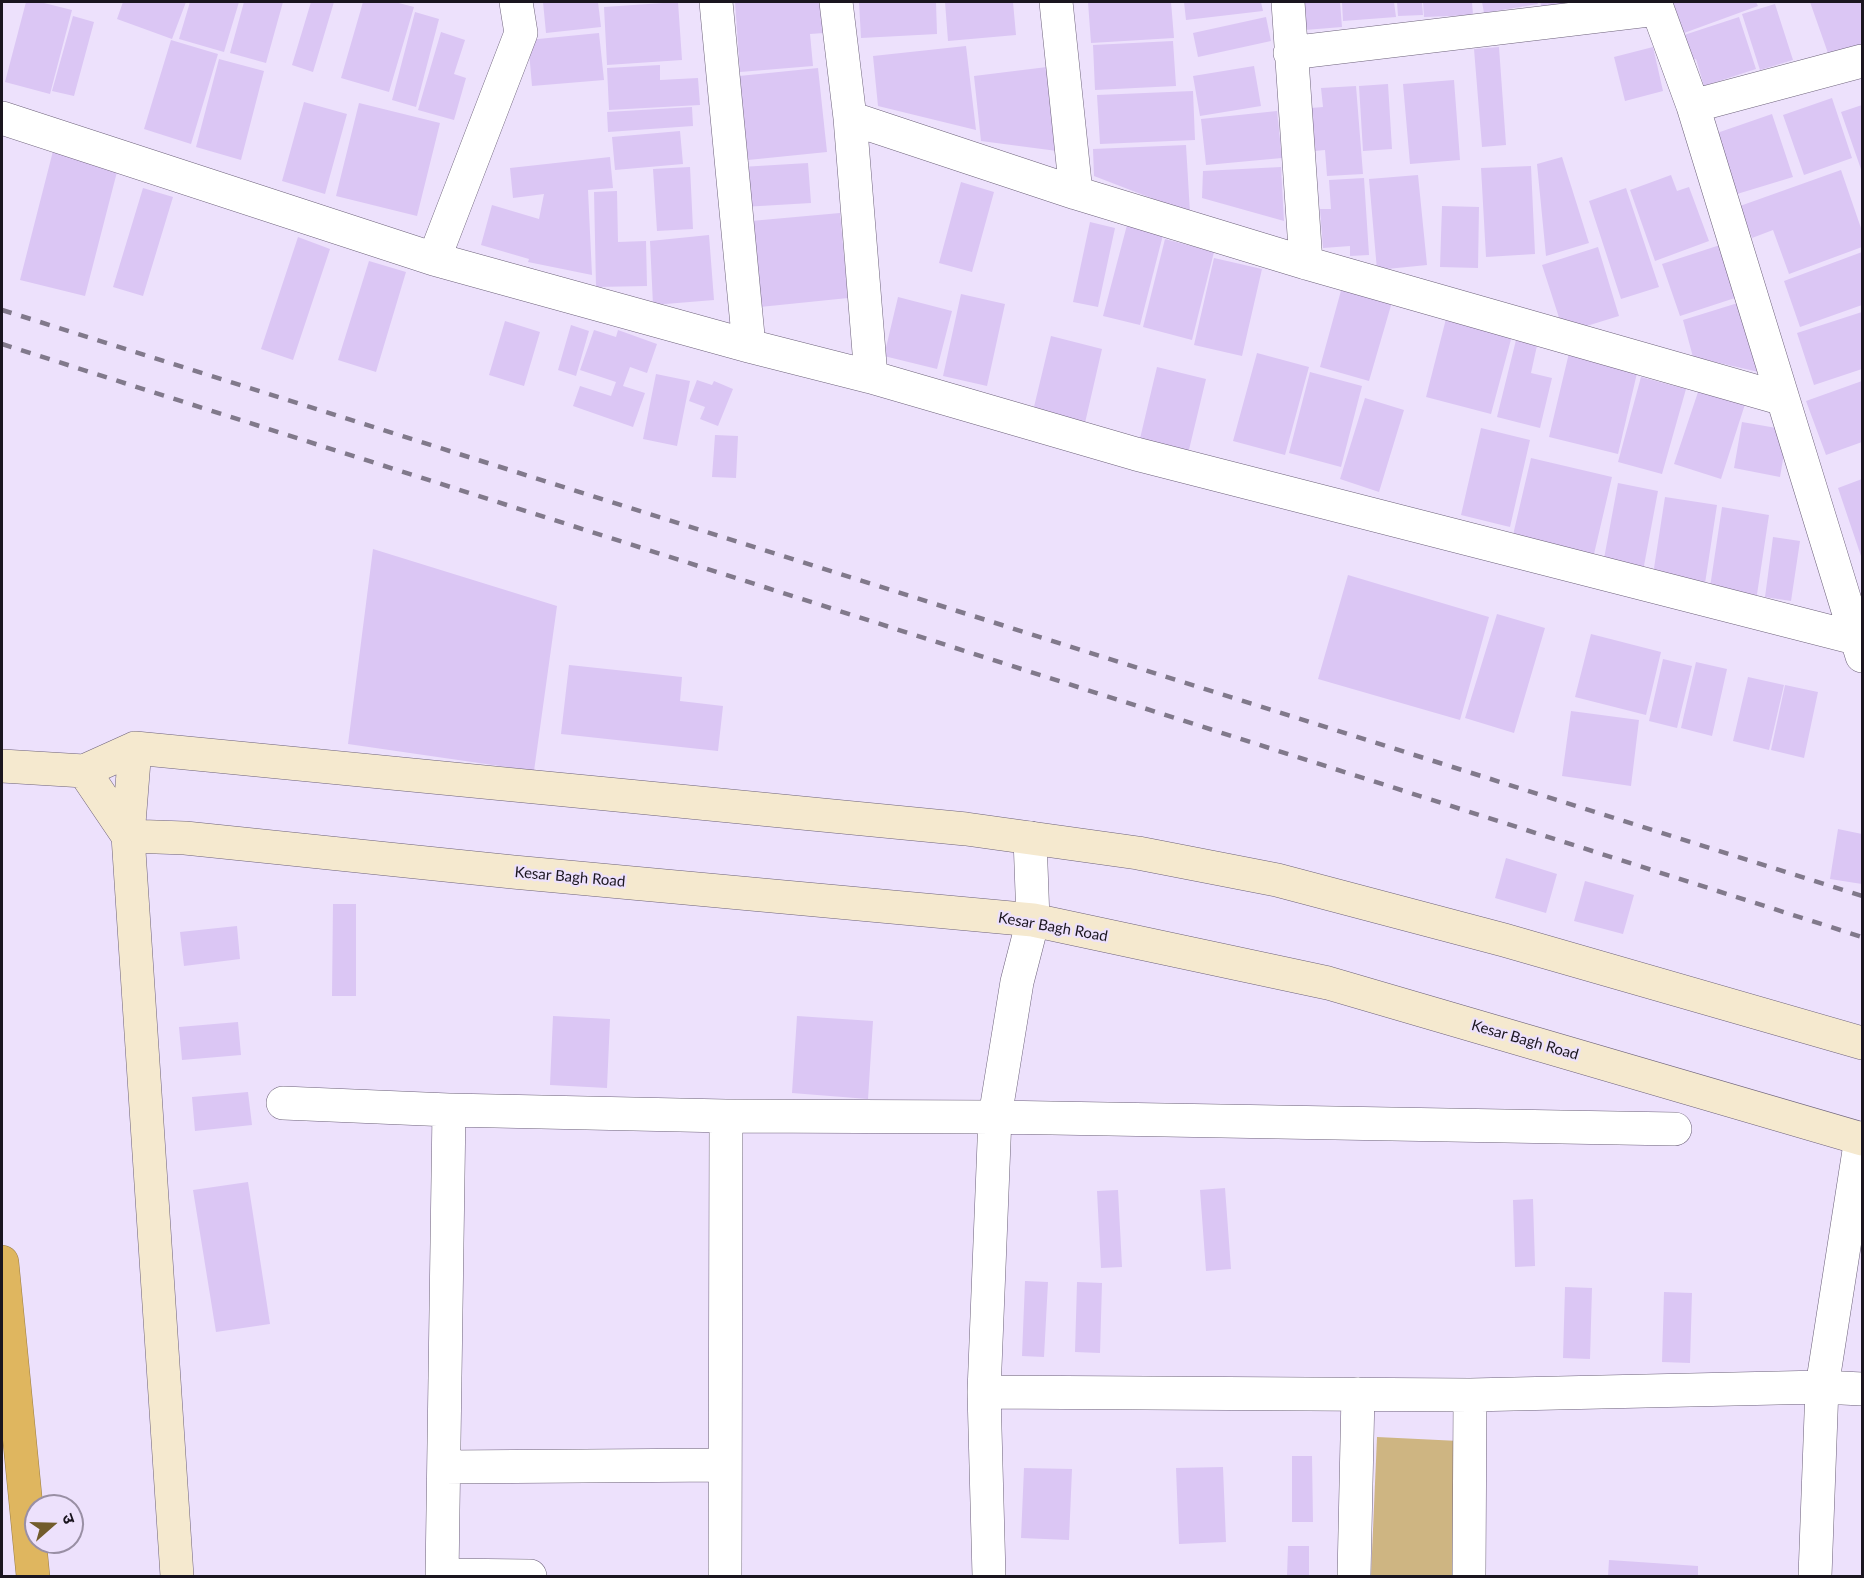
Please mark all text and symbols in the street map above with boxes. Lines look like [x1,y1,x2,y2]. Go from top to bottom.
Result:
street label: Kesar Bagh Road [514,863,626,891]
street label: Kesar Bagh Road [997,909,1109,945]
street label: Kesar Bagh Road [1469,1016,1581,1064]
north arrow [24,1494,84,1554]
text: उ [59,1511,80,1526]

